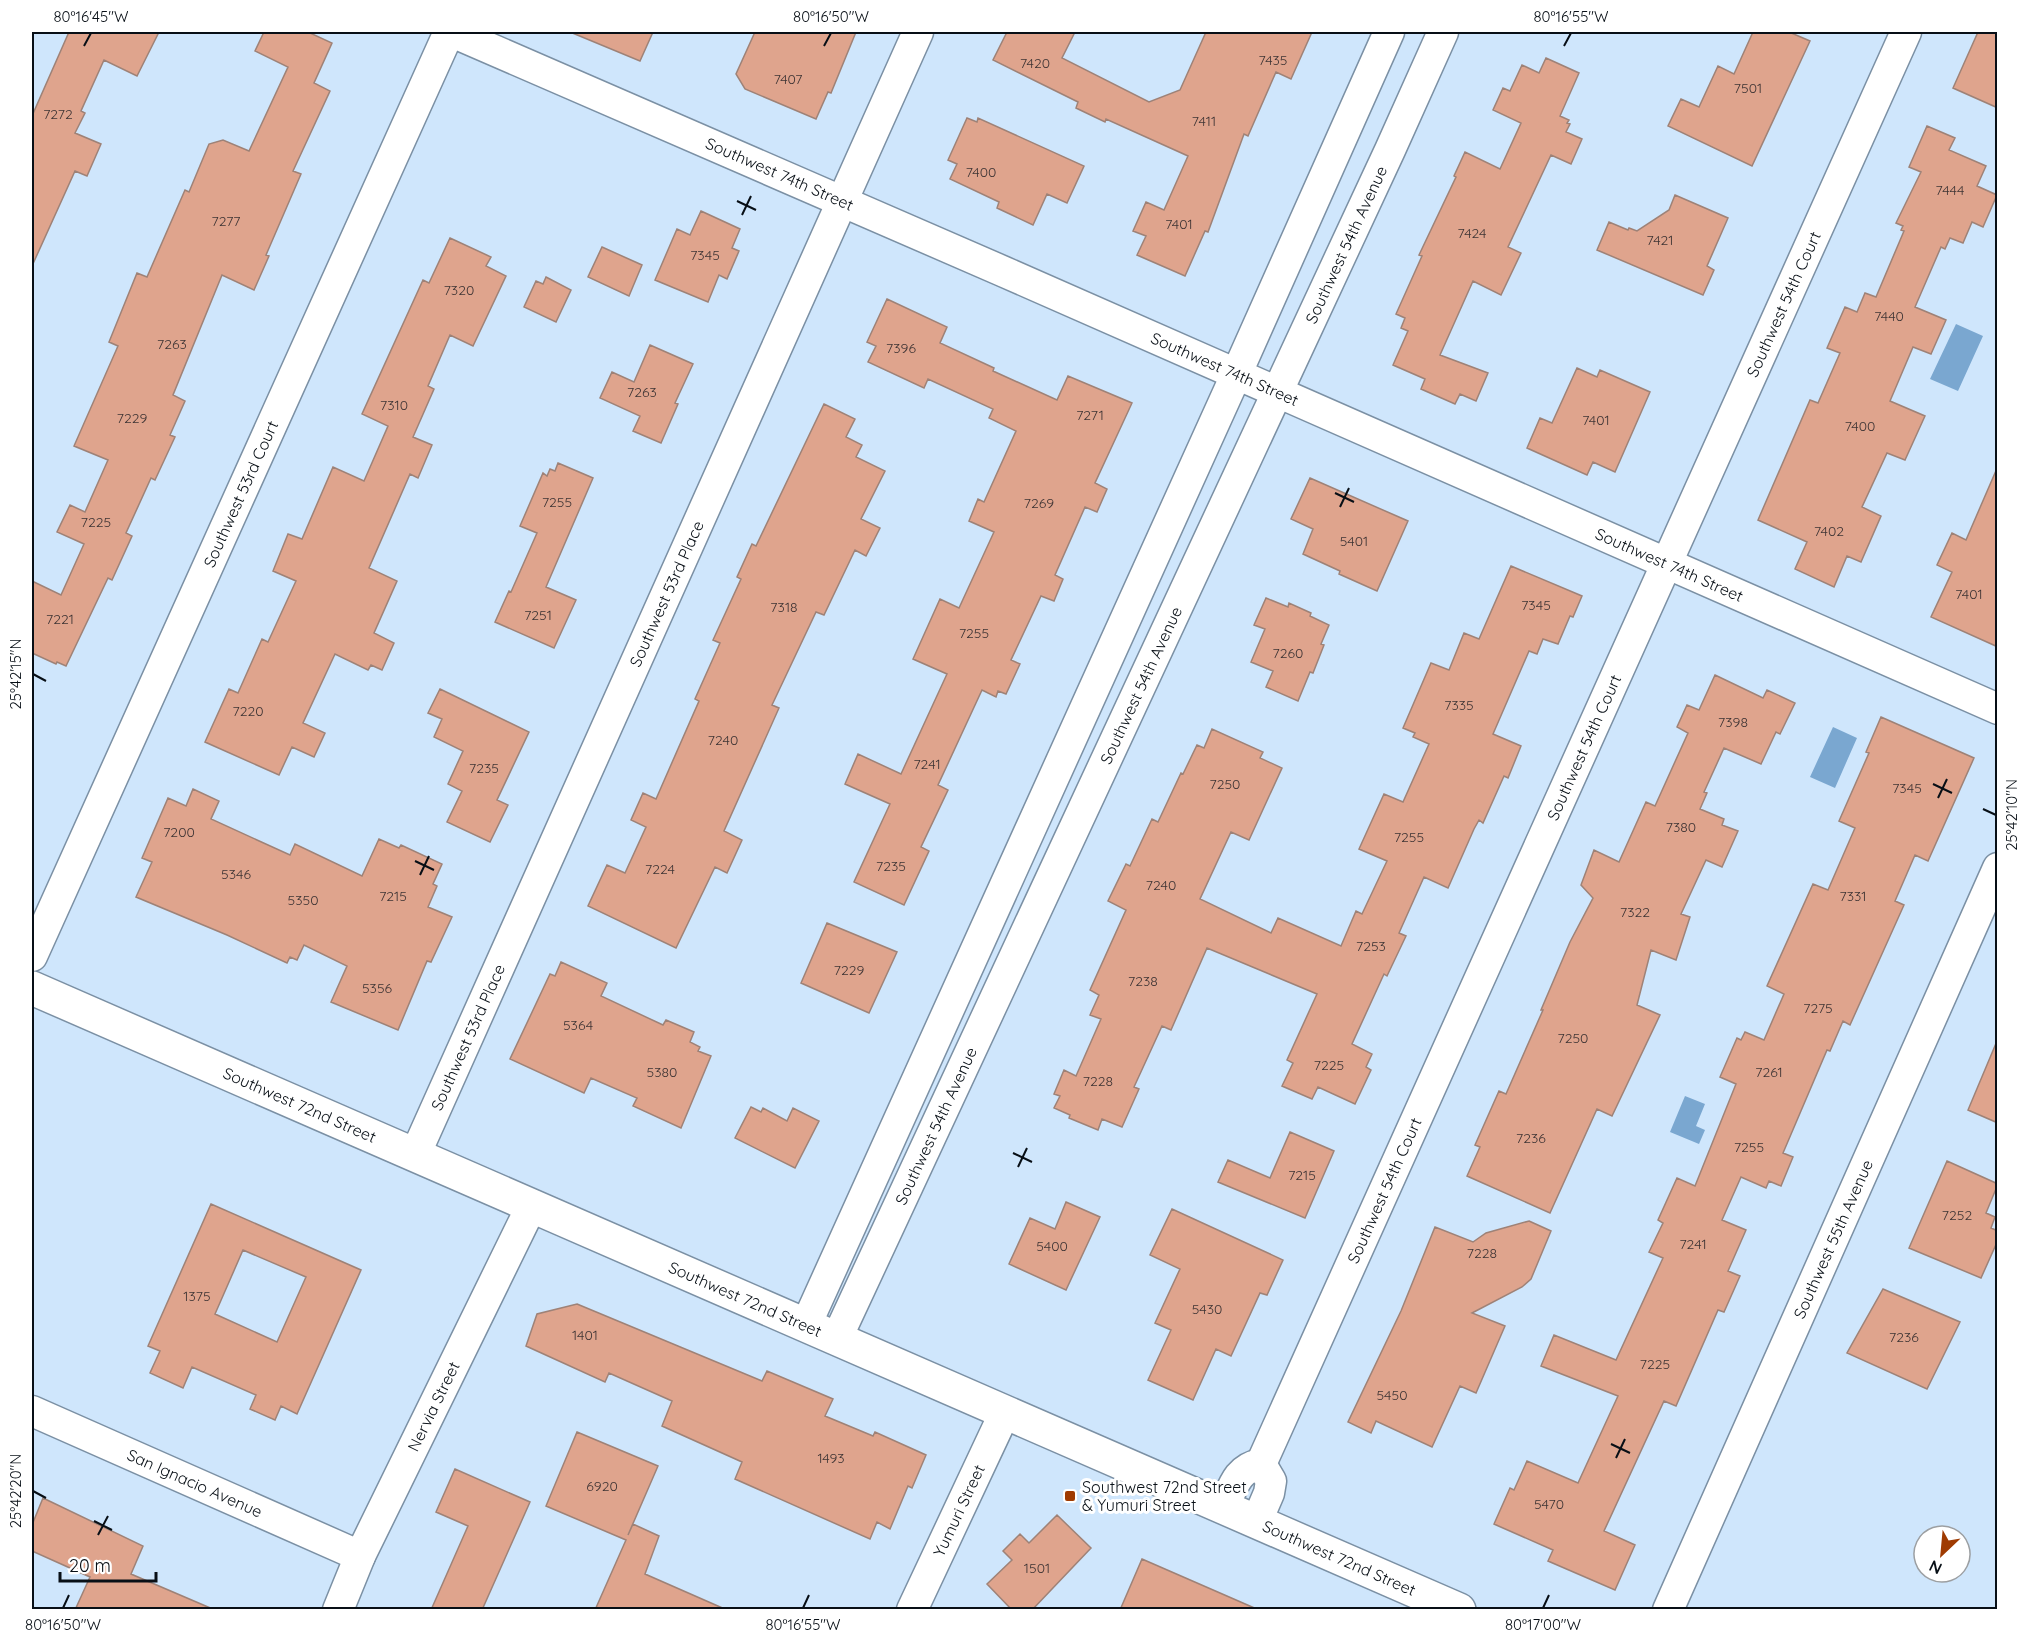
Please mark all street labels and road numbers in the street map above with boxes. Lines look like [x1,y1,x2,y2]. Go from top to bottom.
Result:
street label: Southwest 74th Street [703,133,857,215]
street label: Southwest 54th Avenue [1301,163,1391,327]
street label: Southwest 54th Court [1742,228,1825,380]
street label: Southwest 74th Street [1148,328,1302,410]
street label: Southwest 53rd Court [199,417,282,570]
street label: Southwest 53rd Place [625,518,708,670]
street label: Southwest 74th Street [1592,523,1746,606]
street label: Southwest 54th Avenue [1096,603,1186,767]
street label: Southwest 54th Court [1542,671,1625,823]
street label: Southwest 53rd Place [426,961,509,1113]
street label: Southwest 54th Avenue [890,1044,981,1208]
street label: Southwest 72nd Street [220,1063,379,1147]
street label: Southwest 54th Court [1343,1114,1426,1266]
street label: Southwest 55th Avenue [1789,1156,1877,1322]
street label: Southwest 72nd Street [666,1257,825,1341]
street label: Nervia Street [403,1358,464,1454]
street label: San Ignacio Avenue [124,1444,266,1522]
street label: Yumuri Street [929,1461,989,1560]
street label: Southwest 72nd Street [1260,1516,1419,1600]

